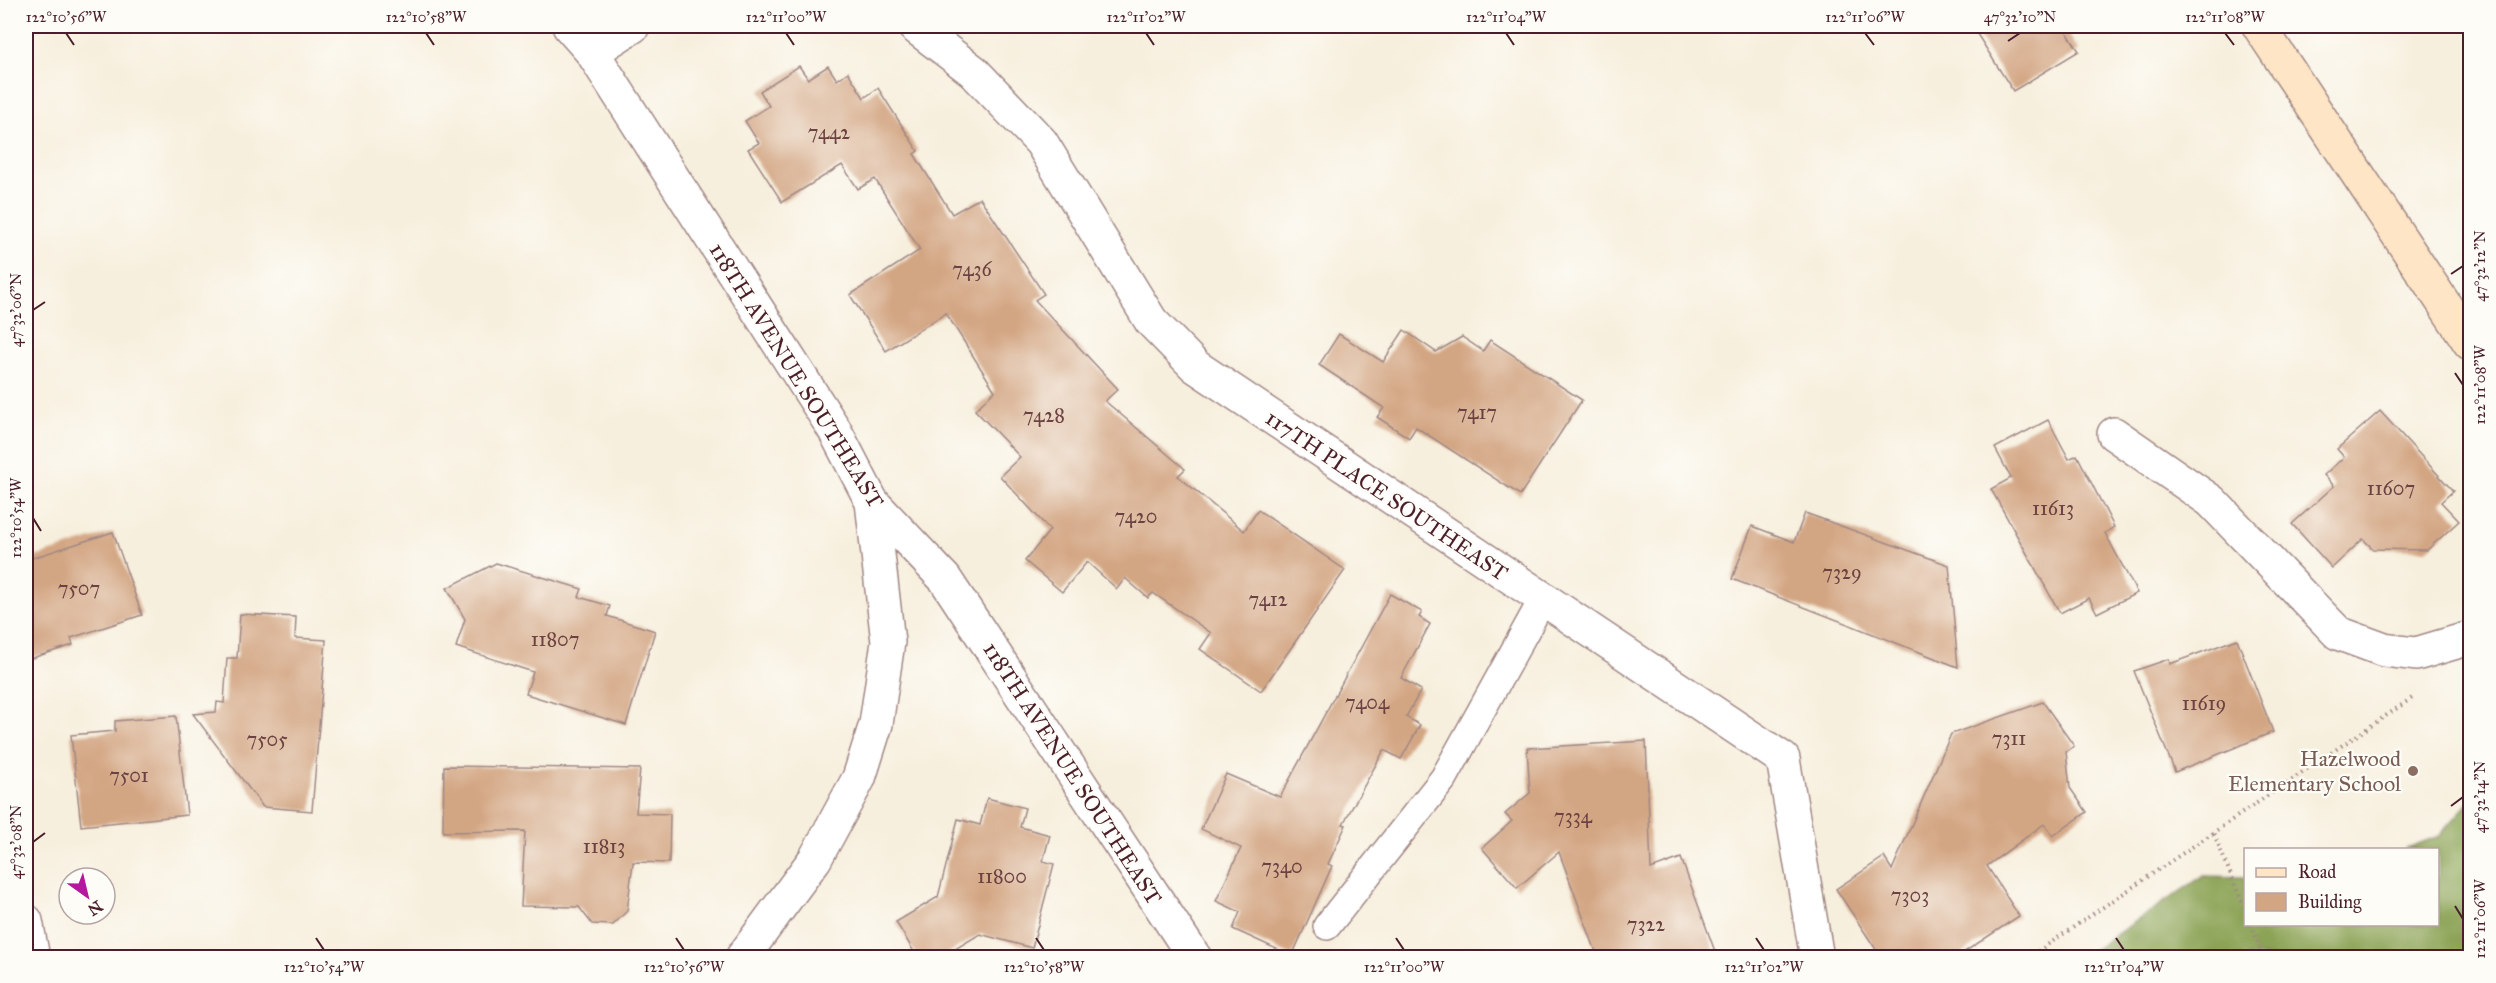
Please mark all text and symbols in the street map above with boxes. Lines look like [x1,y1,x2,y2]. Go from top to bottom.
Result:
text: 122°10'56"W [26,8,107,26]
text: 122°10'58"W [386,8,467,26]
text: 122°11'00"W [746,8,827,26]
text: 122°11'02"W [1106,8,1186,26]
text: 122°11'04"W [1466,8,1547,26]
text: 122°11'06"W [1825,8,1905,26]
text: 47°32'10"N [1984,8,2057,26]
text: 122°11'08"W [2185,8,2266,26]
house number: 7442 [808,120,850,144]
text: 47°32'12"N [2471,230,2489,302]
street label: 118TH AVENUE SOUTHEAST [704,238,890,513]
house number: 7436 [952,257,993,281]
text: 47°32'06"N [7,273,25,347]
text: 122°11'08"W [2471,344,2489,425]
house number: 7417 [1457,400,1497,424]
house number: 7428 [1023,403,1065,427]
street label: 117TH PLACE SOUTHEAST [1261,404,1513,587]
house number: 11607 [2367,476,2415,500]
text: 122°10'54"W [7,477,25,558]
house number: 11613 [2032,496,2074,520]
house number: 7420 [1115,504,1157,528]
house number: 7329 [1822,560,1862,584]
house number: 7507 [58,576,100,600]
house number: 7412 [1248,587,1288,611]
house number: 11807 [531,627,579,651]
street label: 118TH AVENUE SOUTHEAST [977,637,1168,910]
house number: 7404 [1345,690,1390,714]
house number: 11619 [2182,691,2226,715]
house number: 7311 [1992,726,2026,750]
house number: 7505 [247,727,287,751]
place label: Hazelwood Elementary School [2228,745,2401,797]
text: 47°32'14"N [2471,761,2489,833]
house number: 7501 [109,763,149,787]
marker: Hazelwood Elementary School [2406,764,2420,778]
text: 47°32'08"N [7,804,25,879]
house number: 7334 [1554,804,1593,828]
house number: 11813 [583,834,625,858]
legend [2244,848,2439,926]
house number: 7340 [1261,854,1303,878]
text: Road [2298,861,2336,883]
house number: 11800 [977,864,1027,888]
north arrow [57,866,117,926]
text: 122°11'06"W [2471,879,2489,959]
house number: 7303 [1891,883,1929,907]
text: Building [2298,891,2362,914]
text: N [84,896,106,920]
house number: 7322 [1627,912,1665,936]
text: 122°10'54"W [284,958,365,976]
text: 122°10'56"W [644,958,725,976]
text: 122°10'58"W [1004,958,1085,976]
text: 122°11'00"W [1364,958,1445,976]
text: 122°11'02"W [1724,958,1804,976]
text: 122°11'04"W [2084,958,2165,976]

